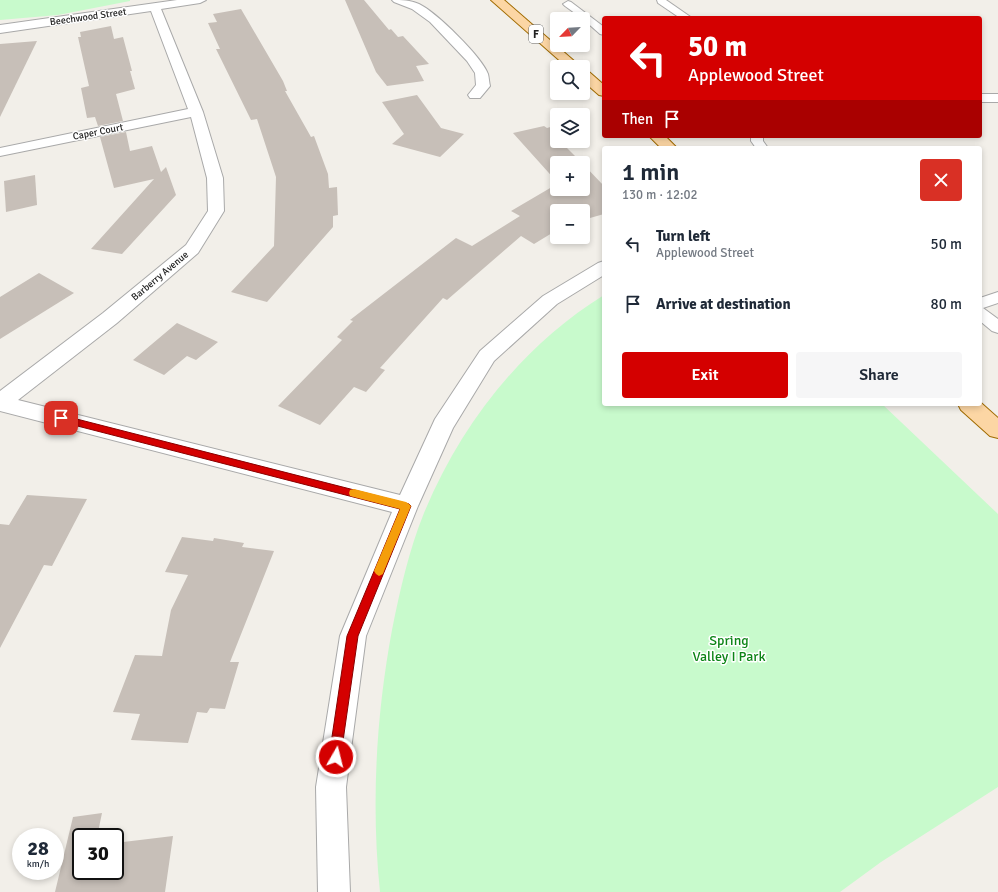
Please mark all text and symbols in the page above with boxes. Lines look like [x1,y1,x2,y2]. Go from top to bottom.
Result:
street label: Beechwood Street [49,6,128,28]
north arrow [550,12,590,52]
map controls [550,12,590,244]
road number: F [529,25,543,43]
text: 50 m [688,30,747,64]
icon: left [622,32,674,84]
button: search [550,60,590,100]
text: Applewood Street [688,64,824,86]
button: layers [550,108,590,148]
icon: arrive [661,108,683,130]
text: Then [622,110,653,128]
street label: Caper Court [72,121,125,143]
button: + [550,156,590,196]
text: 1 min [622,157,679,187]
button: close [920,159,962,201]
text: 130 m · 12:02 [622,187,698,203]
button: − [550,204,590,244]
text: Turn left [656,227,710,245]
icon: left [622,233,644,255]
text: 50 m [931,235,962,253]
text: Applewood Street [656,245,754,261]
street label: Barberry Avenue [129,249,191,303]
icon: arrive [622,293,644,315]
text: Arrive at destination [656,295,791,313]
text: 80 m [931,295,962,313]
button: Exit [622,352,788,398]
button: Share [796,352,962,398]
pin [44,401,78,435]
icon: arrive [50,407,72,429]
park label: Spring Valley I Park [692,632,766,665]
position arrow [315,736,357,778]
speed limit sign: 30 [72,828,124,880]
text: 28 [27,836,49,861]
text: km/h [27,858,49,870]

